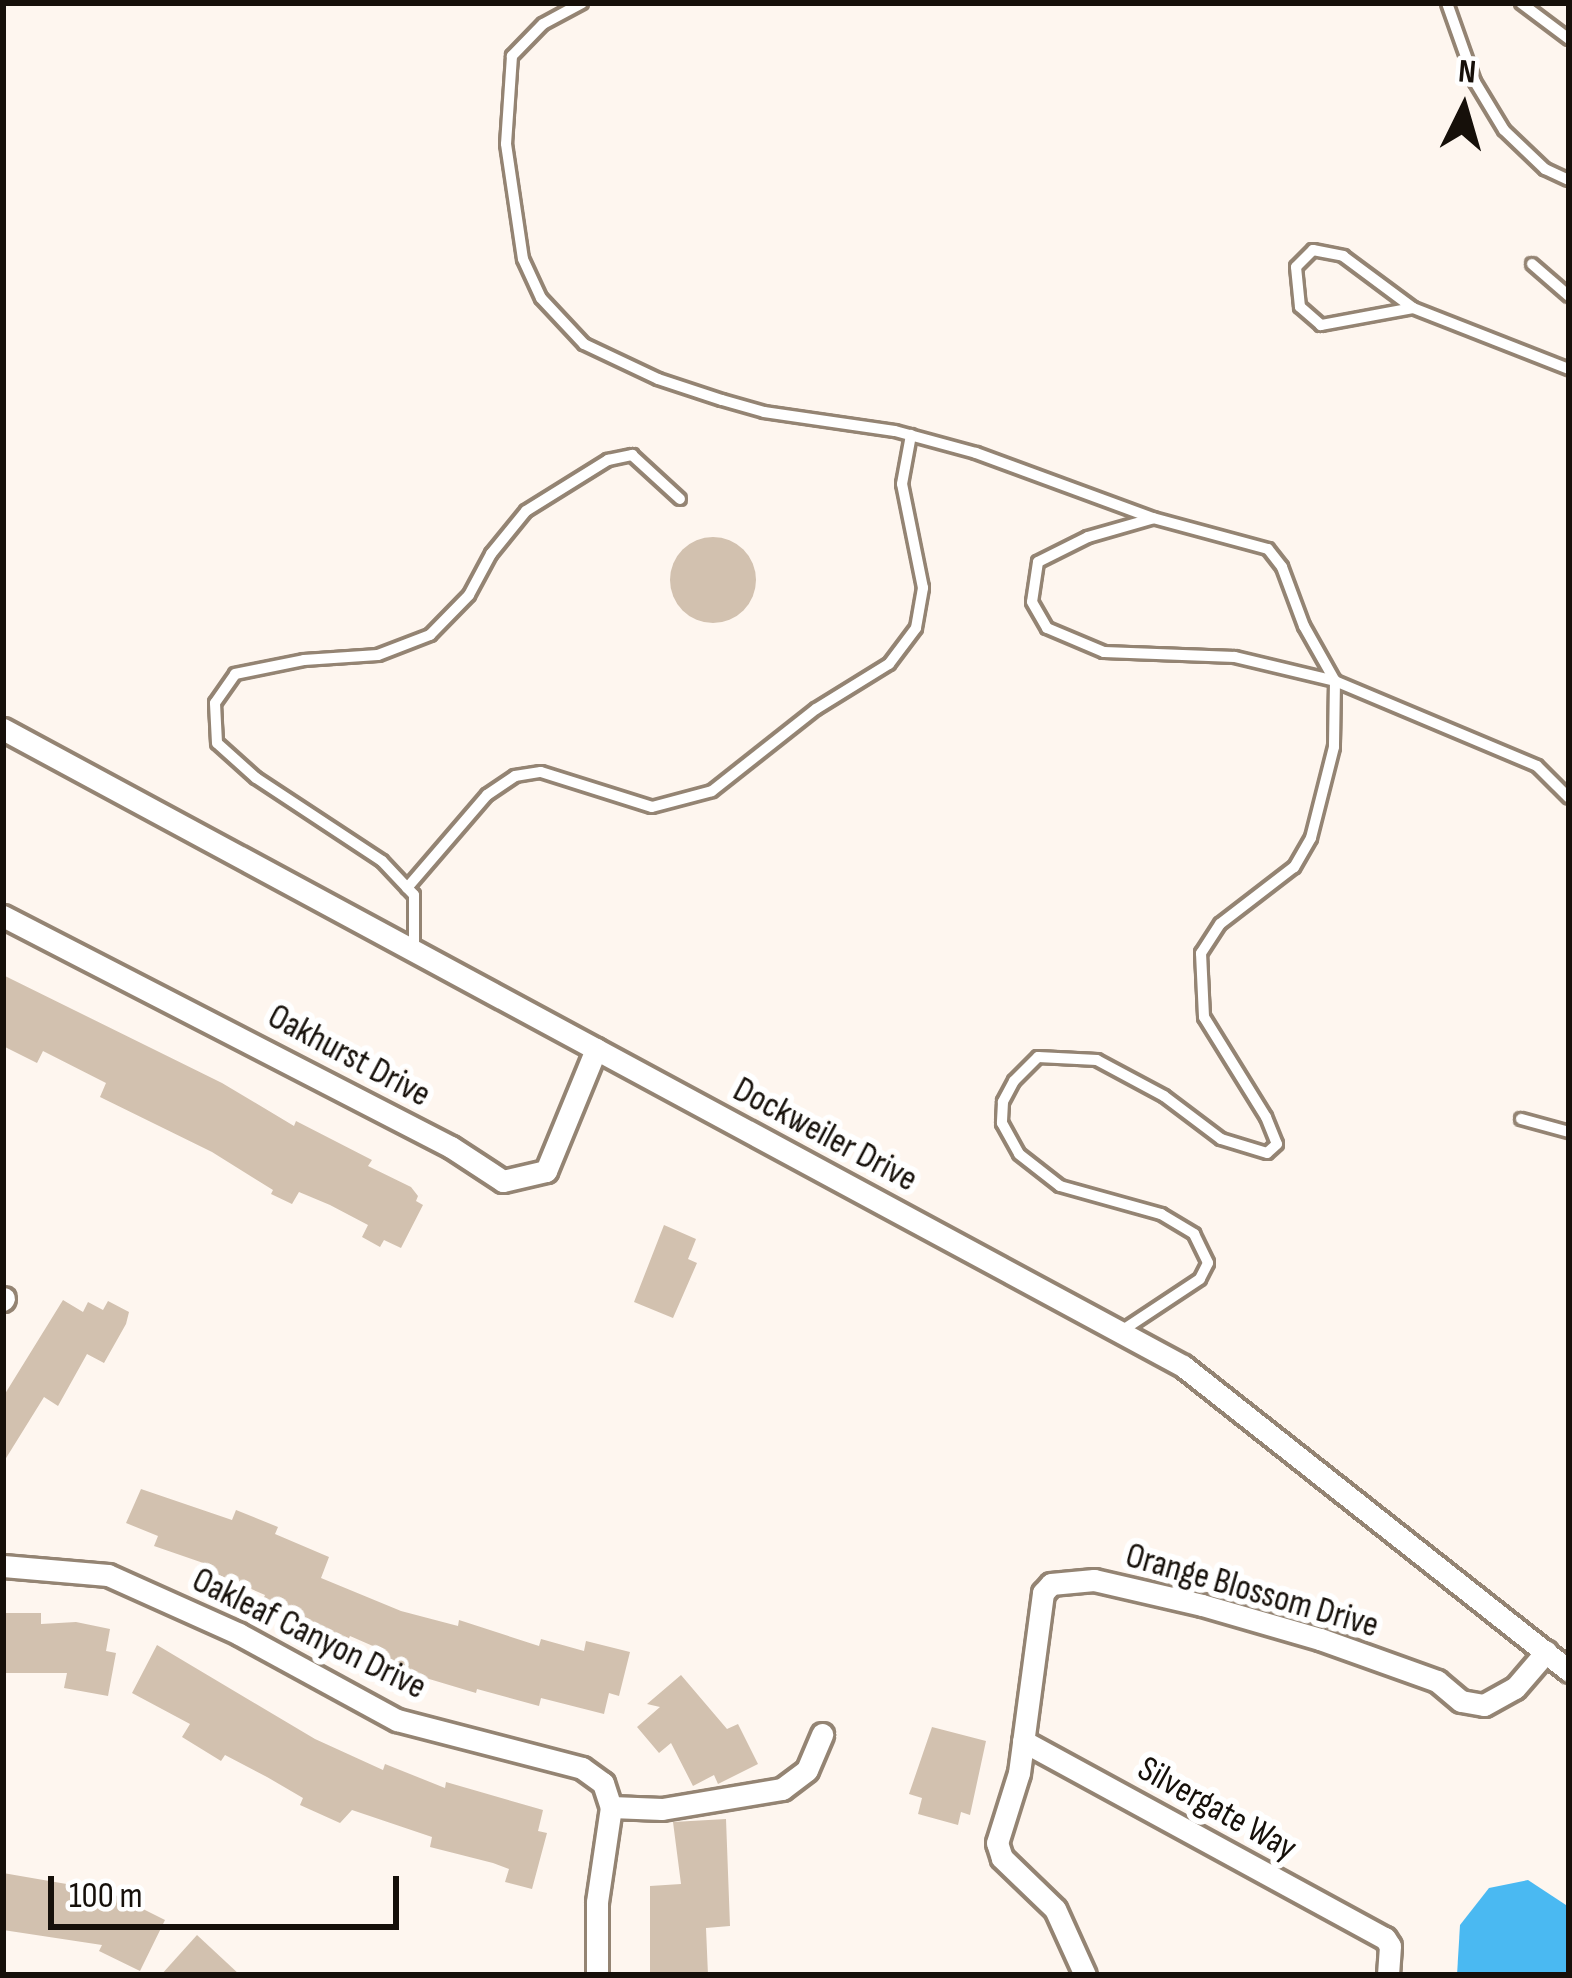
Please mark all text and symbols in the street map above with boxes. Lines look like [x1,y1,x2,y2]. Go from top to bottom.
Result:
north arrow [1404,48,1524,168]
text: N [1457,51,1478,93]
street label: Oakhurst Drive [260,995,438,1117]
street label: Dockweiler Drive [726,1068,924,1202]
street label: Orange Blossom Drive [1121,1534,1383,1648]
street label: Oakleaf Canyon Drive [185,1559,433,1709]
street label: Silvergate Way [1130,1748,1304,1870]
scale bar [54,1852,405,1926]
text: 100 m [69,1875,143,1918]

